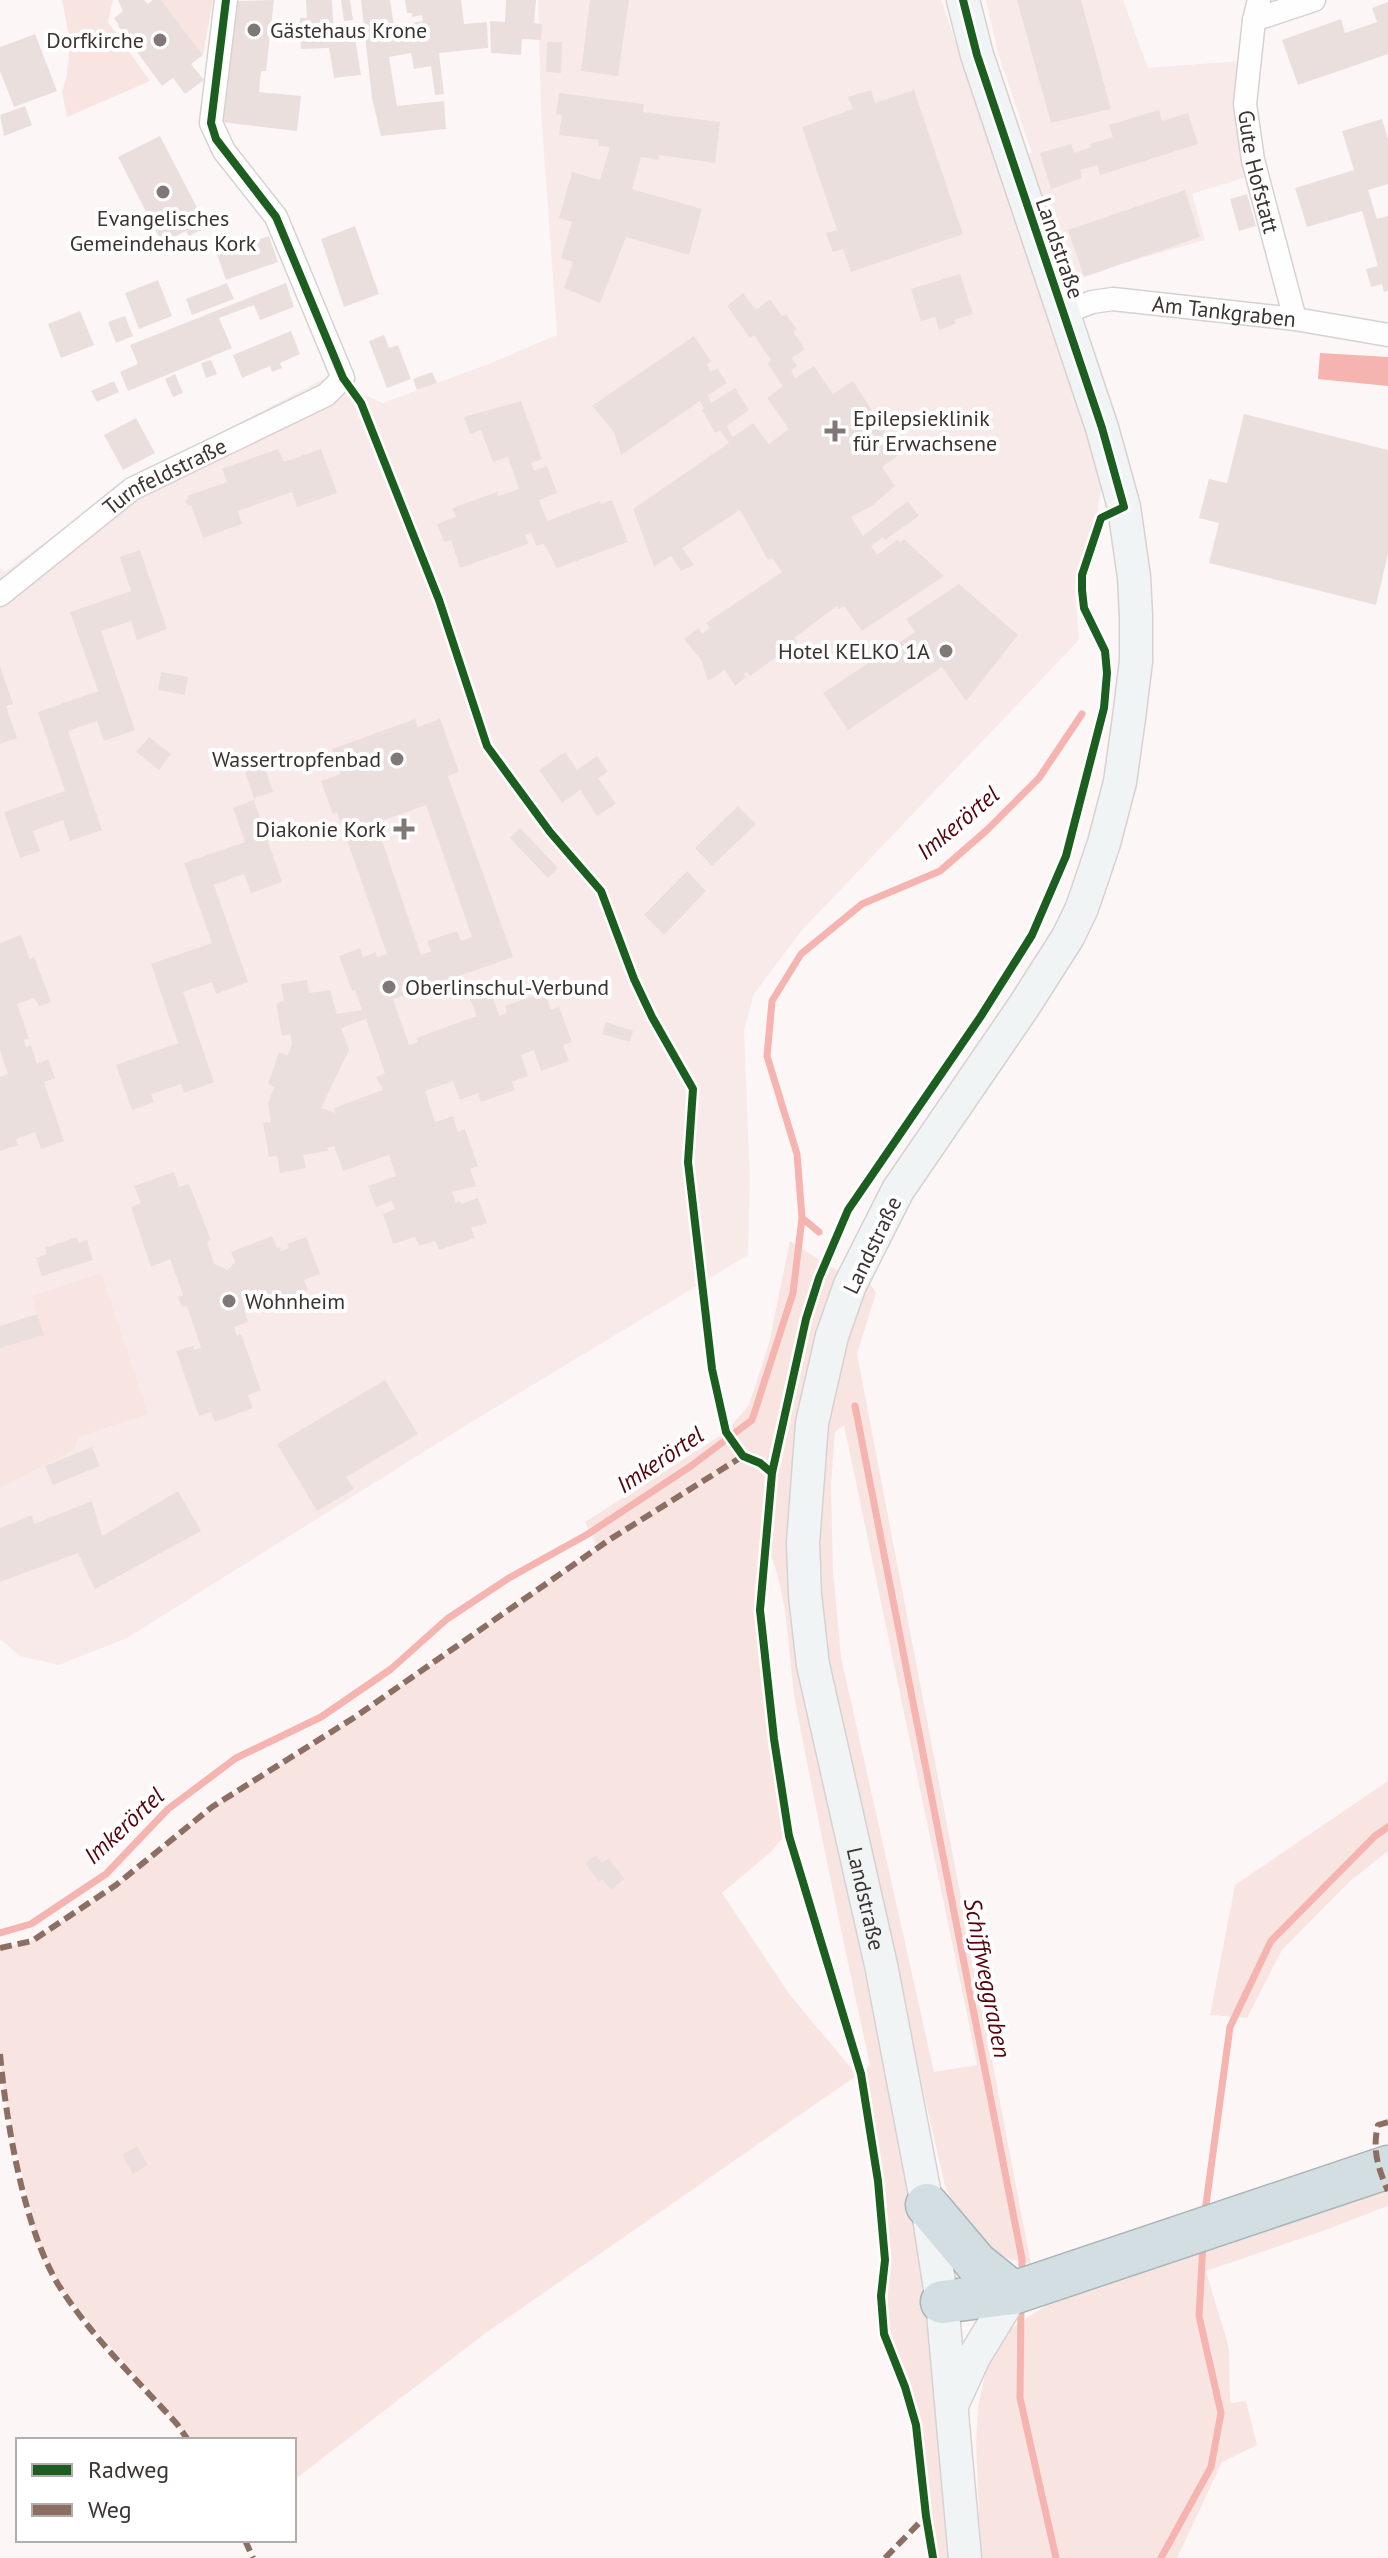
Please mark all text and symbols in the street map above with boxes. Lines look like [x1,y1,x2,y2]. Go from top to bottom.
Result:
place label: Gästehaus Krone [270,16,427,44]
marker: Gästehaus Krone [245,21,263,39]
place label: Dorfkirche [46,26,144,54]
marker: Dorfkirche [151,31,169,49]
street label: Gute Hofstatt [1232,108,1286,237]
marker: Evangelisches Gemeindehaus Kork [154,183,172,201]
street label: Landstraße [1030,194,1090,302]
place label: Evangelisches Gemeindehaus Kork [70,204,257,257]
street label: Am Tankgraben [1151,289,1297,333]
place label: Epilepsieklinik für Erwachsene [853,404,997,457]
marker: Epilepsieklinik für Erwachsene [824,420,846,442]
street label: Turnfeldstraße [97,431,231,521]
place label: Hotel KELKO 1A [778,637,930,665]
marker: Hotel KELKO 1A [937,642,955,660]
place label: Wassertropfenbad [212,745,381,773]
marker: Wassertropfenbad [388,750,406,768]
water label: Imkerörtel [910,779,1006,866]
place label: Diakonie Kork [256,815,386,843]
marker: Diakonie Kork [393,818,415,840]
place label: Oberlinschul-Verbund [405,973,609,1001]
marker: Oberlinschul-Verbund [380,978,398,996]
street label: Landstraße [836,1192,908,1298]
place label: Wohnheim [245,1287,345,1315]
marker: Wohnheim [220,1292,238,1310]
water label: Imkerörtel [610,1419,710,1500]
water label: Imkerörtel [77,1780,171,1871]
street label: Landstraße [841,1844,891,1953]
water label: Schiffweggraben [957,1895,1018,2061]
legend [16,2438,296,2542]
text: Radweg [88,2454,169,2485]
text: Weg [88,2494,132,2525]

